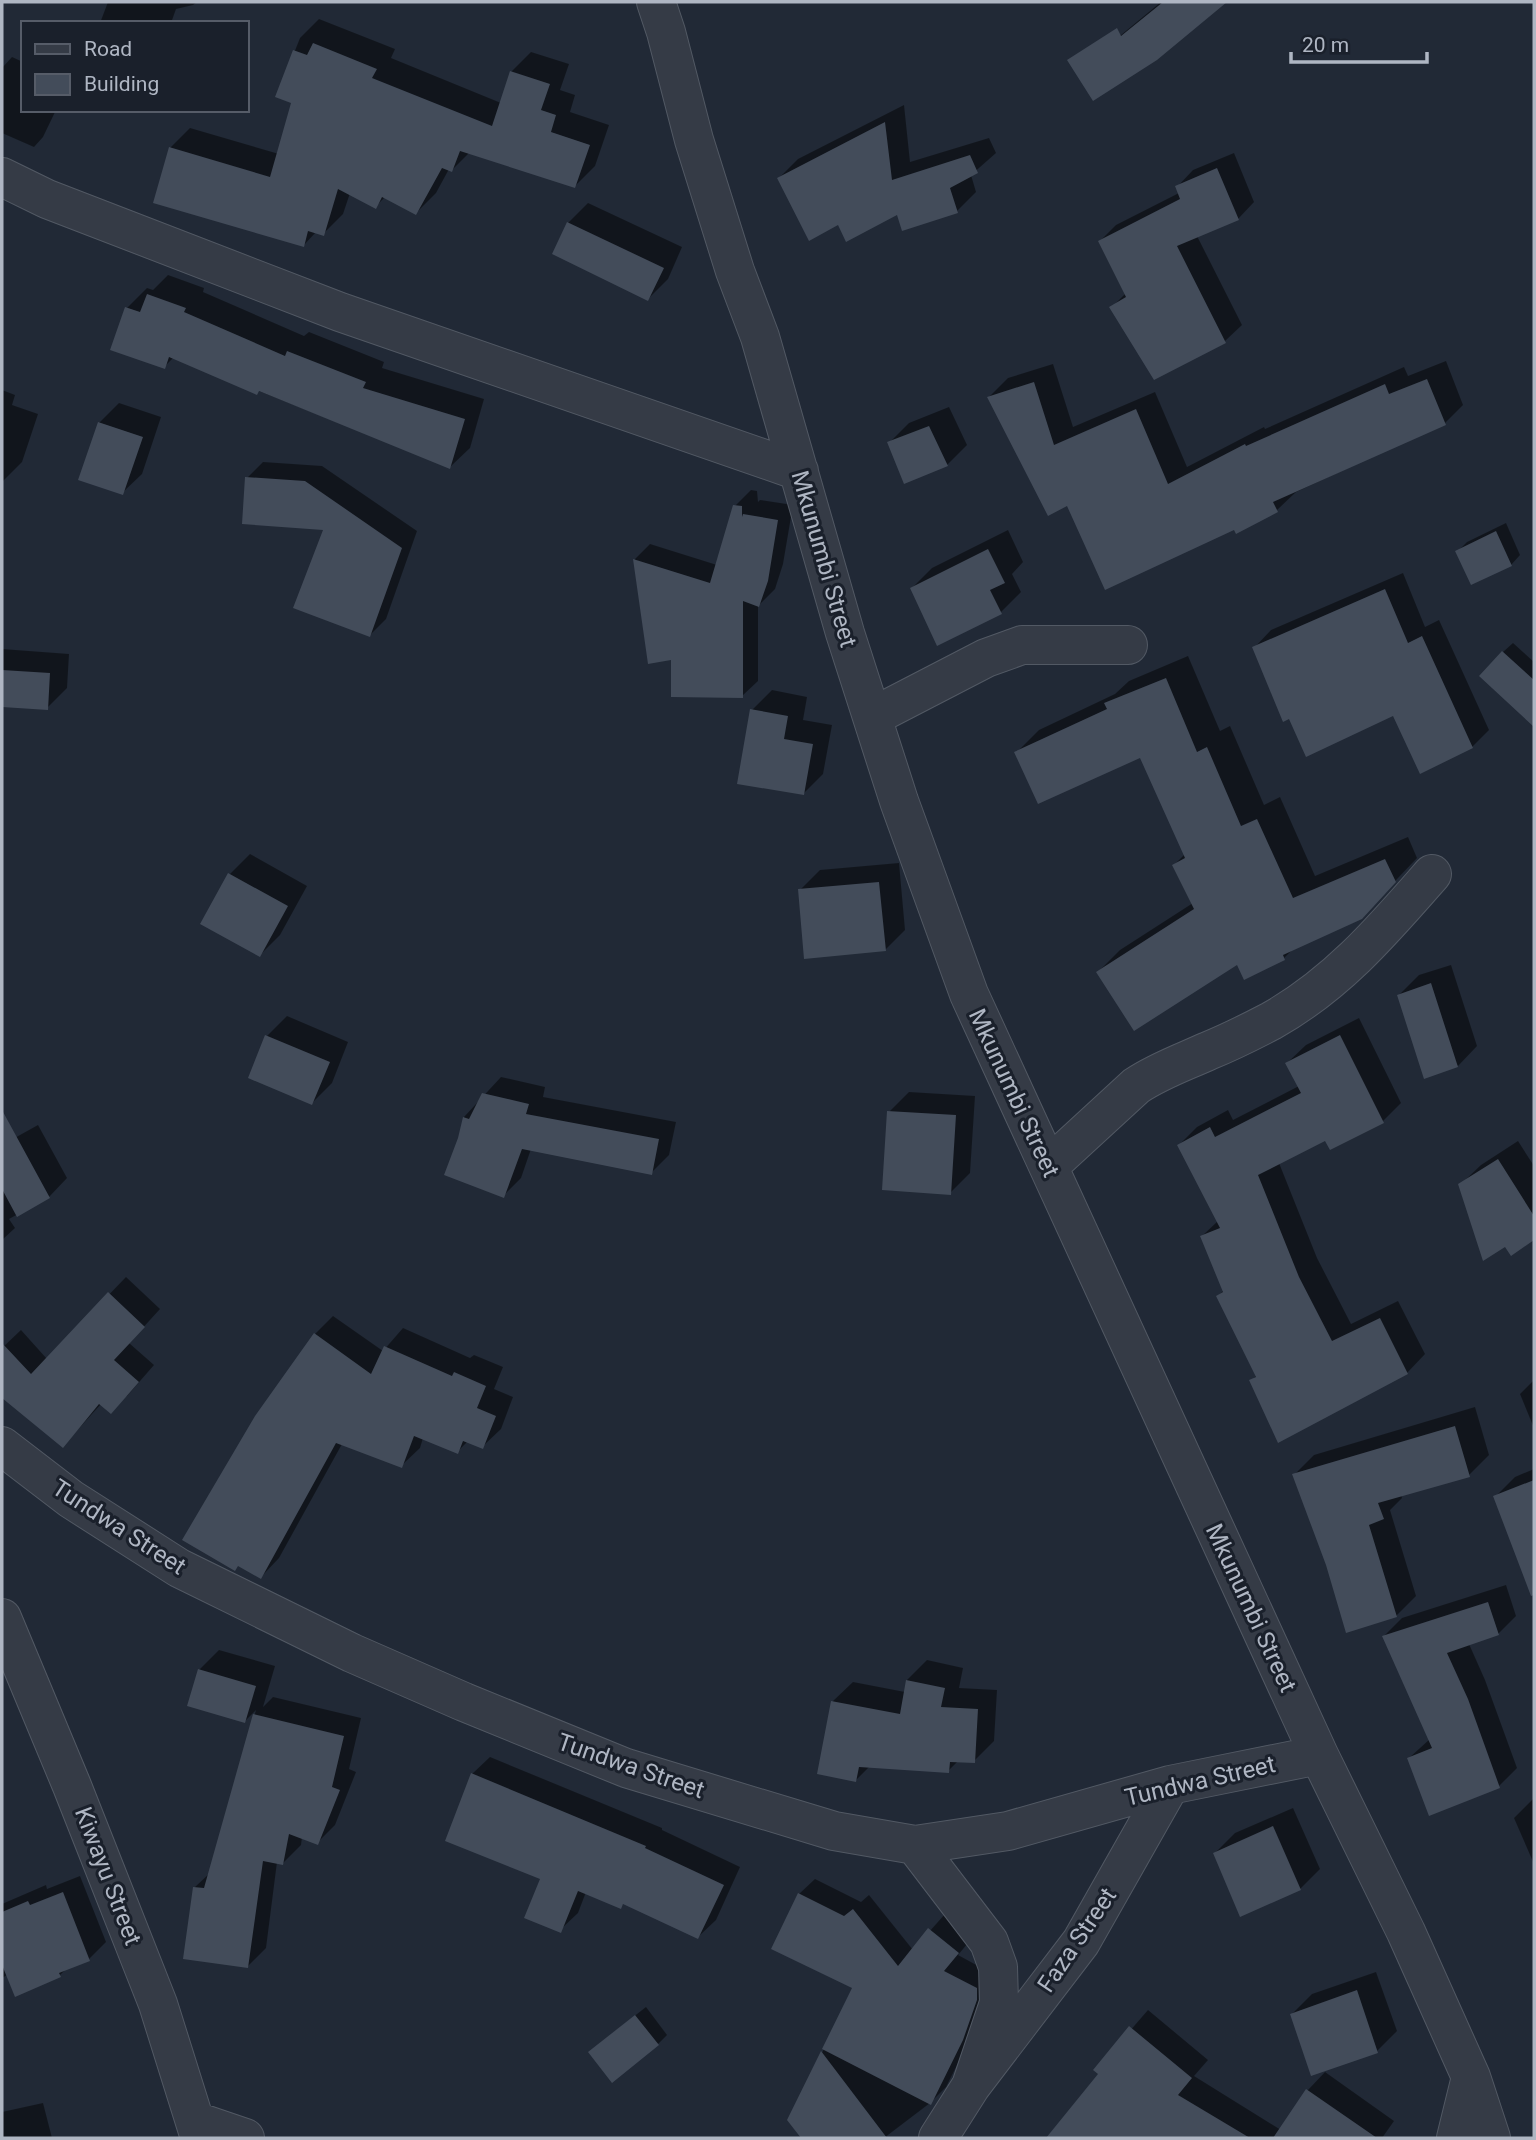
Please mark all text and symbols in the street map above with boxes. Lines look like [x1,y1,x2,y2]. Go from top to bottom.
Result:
legend [21,21,248,112]
scale bar [1291,21,1428,65]
text: 20 m [1302,33,1349,57]
text: Road [84,37,132,61]
text: Building [84,72,159,96]
street label: Mkunumbi Street [785,467,863,651]
street label: Mkunumbi Street [963,1004,1065,1182]
street label: Tundwa Street [47,1473,191,1581]
street label: Mkunumbi Street [1200,1519,1302,1697]
street label: Tundwa Street [554,1728,708,1804]
street label: Tundwa Street [1122,1750,1278,1812]
street label: Kiwayu Street [69,1803,147,1949]
street label: Faza Street [1032,1882,1122,1998]

